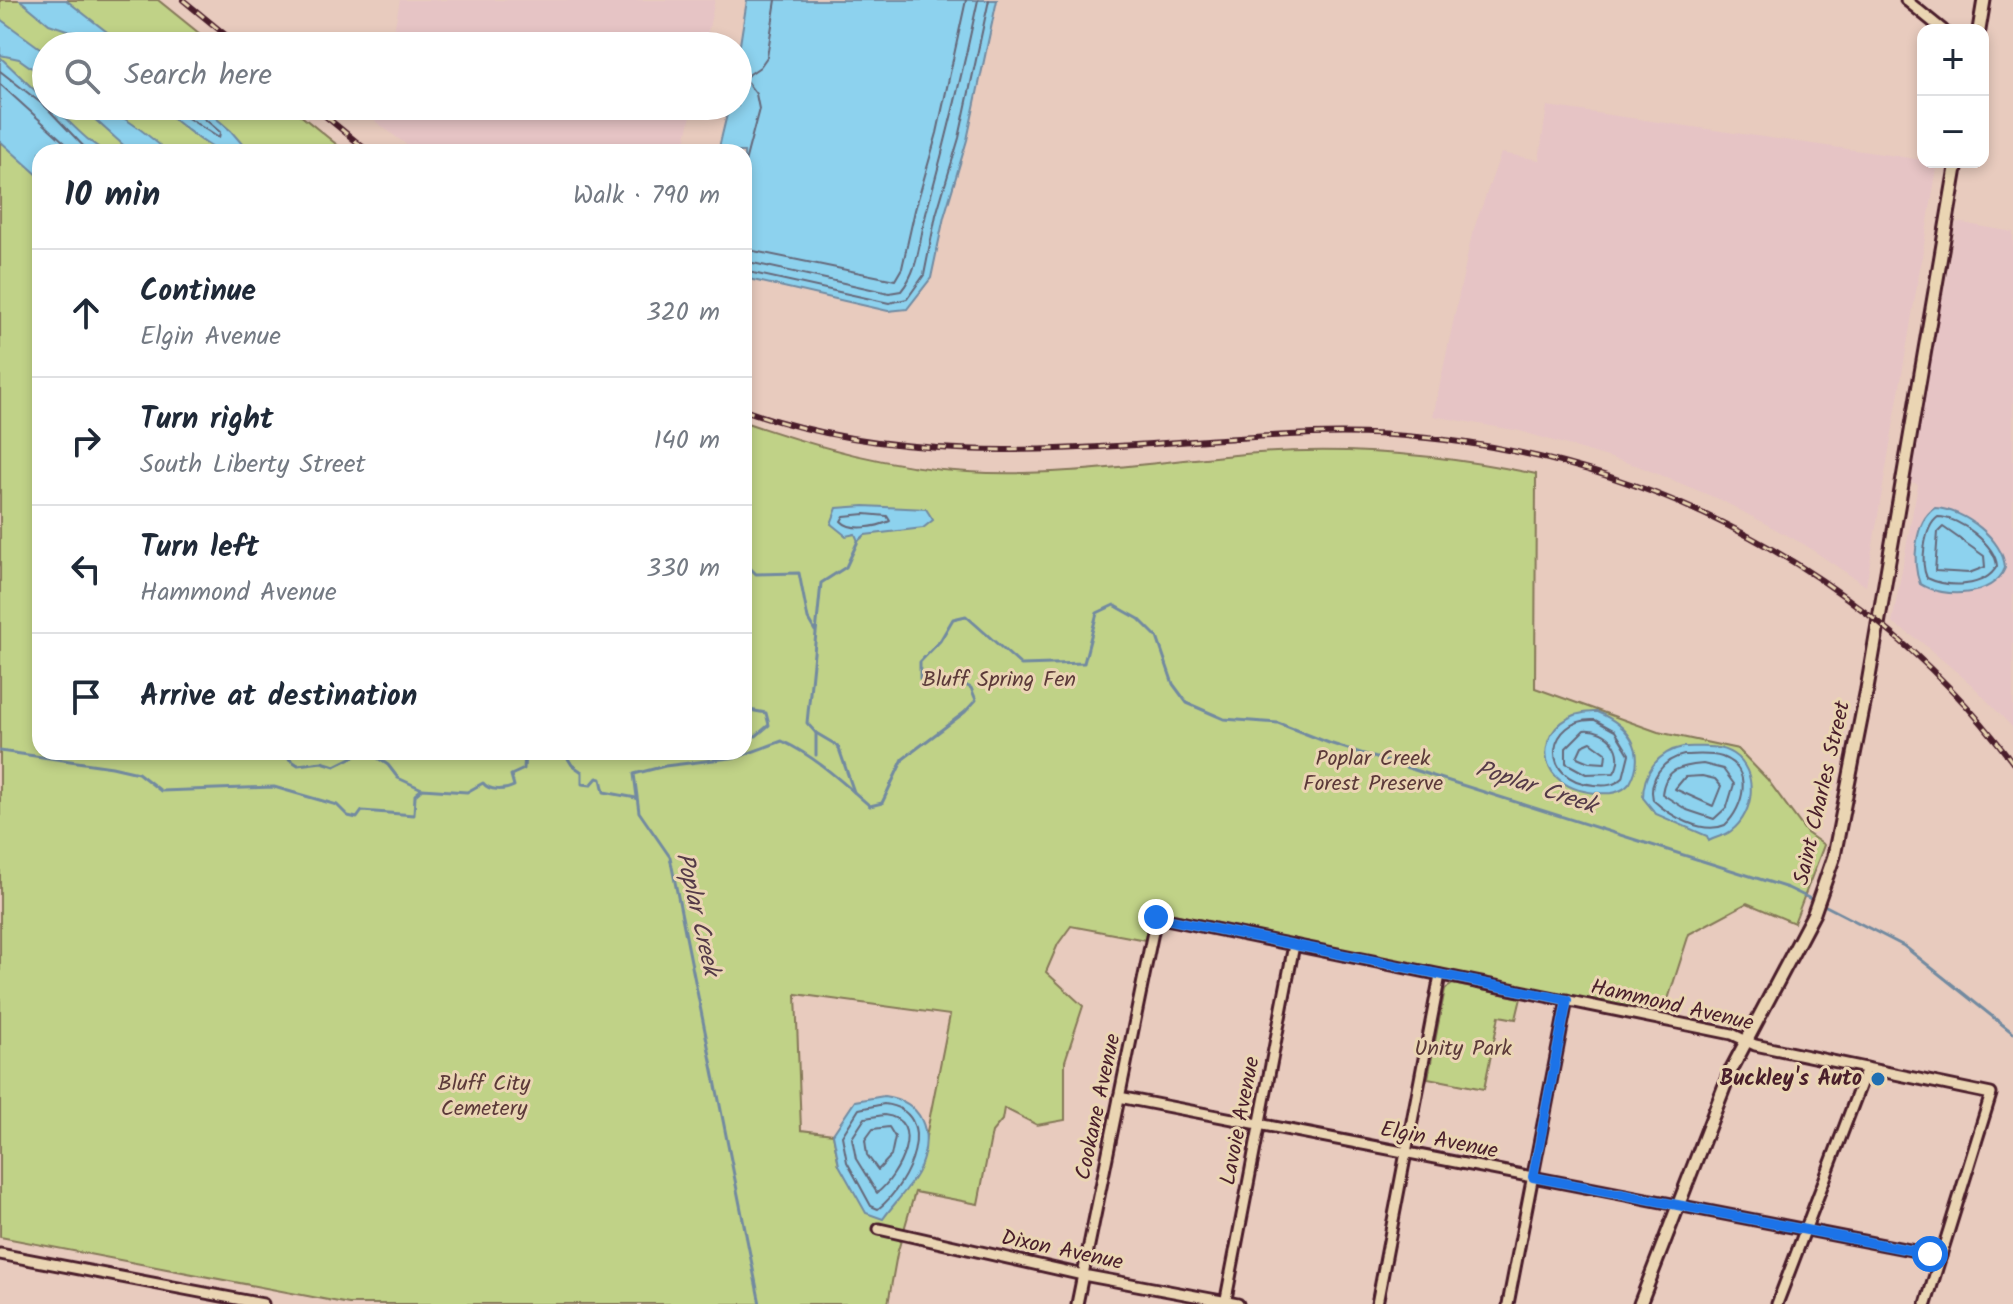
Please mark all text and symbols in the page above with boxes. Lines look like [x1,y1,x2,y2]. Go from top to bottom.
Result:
map controls [1917,24,1989,168]
button: + [1917,24,1989,96]
search box [32,32,752,120]
text: Search here [124,52,272,100]
icon: search [60,54,104,98]
button: − [1917,96,1989,168]
text: 10 min [64,169,160,223]
text: Walk · 790 m [573,175,720,217]
text: Continue [140,268,256,316]
icon: ahead [64,291,108,335]
text: 320 m [646,292,720,334]
text: Elgin Avenue [140,316,281,358]
text: Turn right [140,396,273,444]
icon: right [64,419,108,463]
text: 140 m [653,420,720,462]
text: South Liberty Street [140,444,365,486]
text: Turn left [140,524,259,572]
icon: left [64,547,108,591]
text: 330 m [646,548,720,590]
text: Hammond Avenue [140,572,337,614]
park label: Bluff Spring Fen [922,663,1076,698]
text: Arrive at destination [140,673,417,721]
icon: arrive [64,675,108,719]
street label: Saint Charles Street [1785,697,1861,889]
park label: Poplar Creek Forest Preserve [1303,742,1443,802]
water label: Poplar Creek [1470,750,1605,827]
water label: Poplar Creek [664,849,731,983]
route end [1138,899,1174,935]
street label: Hammond Avenue [1587,970,1757,1042]
street label: Cookane Avenue [1066,1030,1132,1183]
park label: Unity Park [1414,1032,1512,1067]
street label: Lavoie Avenue [1211,1054,1271,1188]
place label: Buckley's Auto [1720,1062,1862,1097]
park label: Bluff City Cemetery [438,1067,531,1127]
marker: Buckley's Auto [1869,1070,1887,1088]
street label: Elgin Avenue [1377,1112,1501,1170]
street label: Dixon Avenue [998,1221,1126,1281]
route start [1912,1236,1948,1272]

